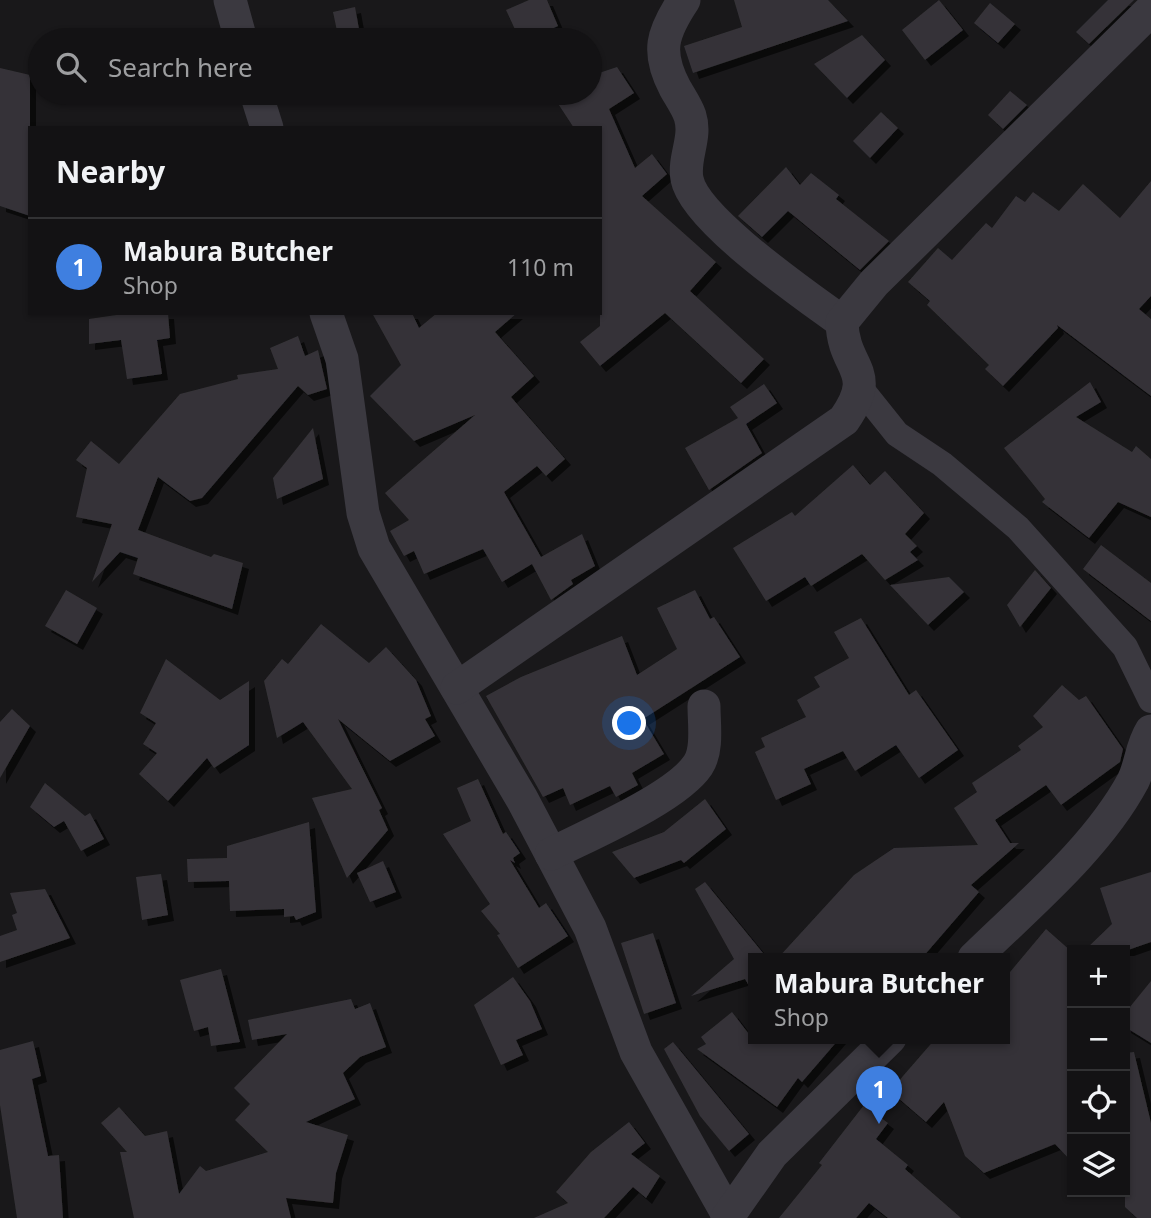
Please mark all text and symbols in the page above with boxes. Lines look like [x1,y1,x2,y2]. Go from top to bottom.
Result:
search box [28,28,602,105]
icon: search [52,48,90,86]
text: Search here [108,49,253,85]
text: Nearby [56,151,165,192]
text: Mabura Butcher [123,233,333,269]
text: 1 [72,251,86,283]
text: 110 m [507,251,574,283]
text: Shop [123,269,178,301]
your location [612,706,646,740]
map controls [1067,945,1130,1197]
button: + [1067,945,1130,1008]
popup [748,953,1010,1044]
text: Mabura Butcher [774,965,984,1001]
text: Shop [774,1001,829,1033]
button: − [1067,1008,1130,1071]
pin: 1 [856,1066,902,1124]
button: locate [1067,1071,1130,1134]
button: layers [1067,1134,1130,1197]

